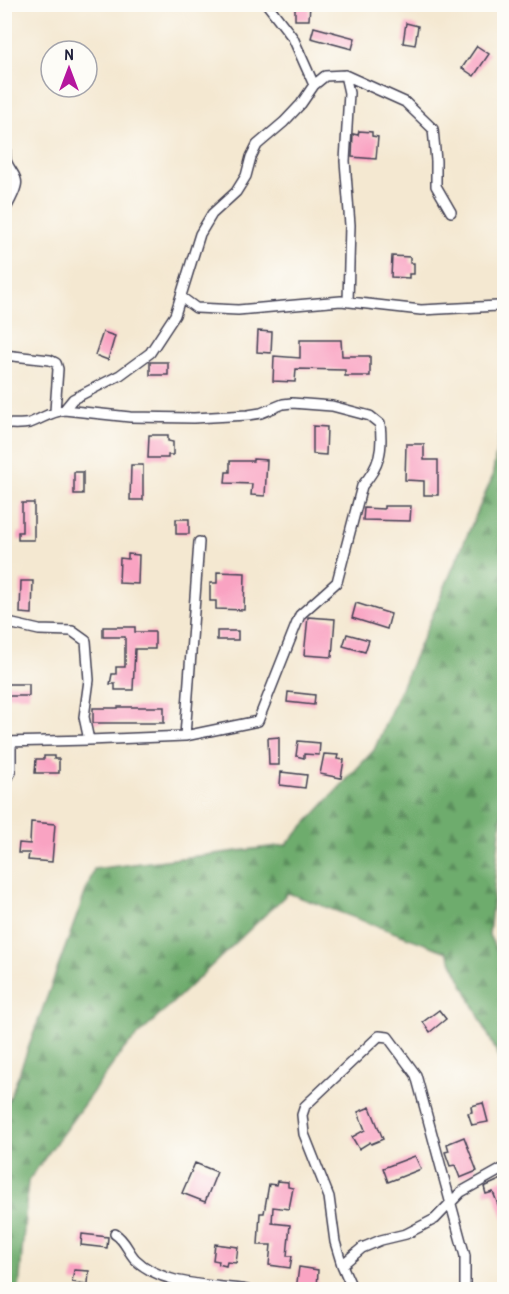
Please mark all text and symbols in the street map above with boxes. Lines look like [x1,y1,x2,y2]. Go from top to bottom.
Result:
north arrow [39,39,99,99]
text: N [65,43,74,65]

